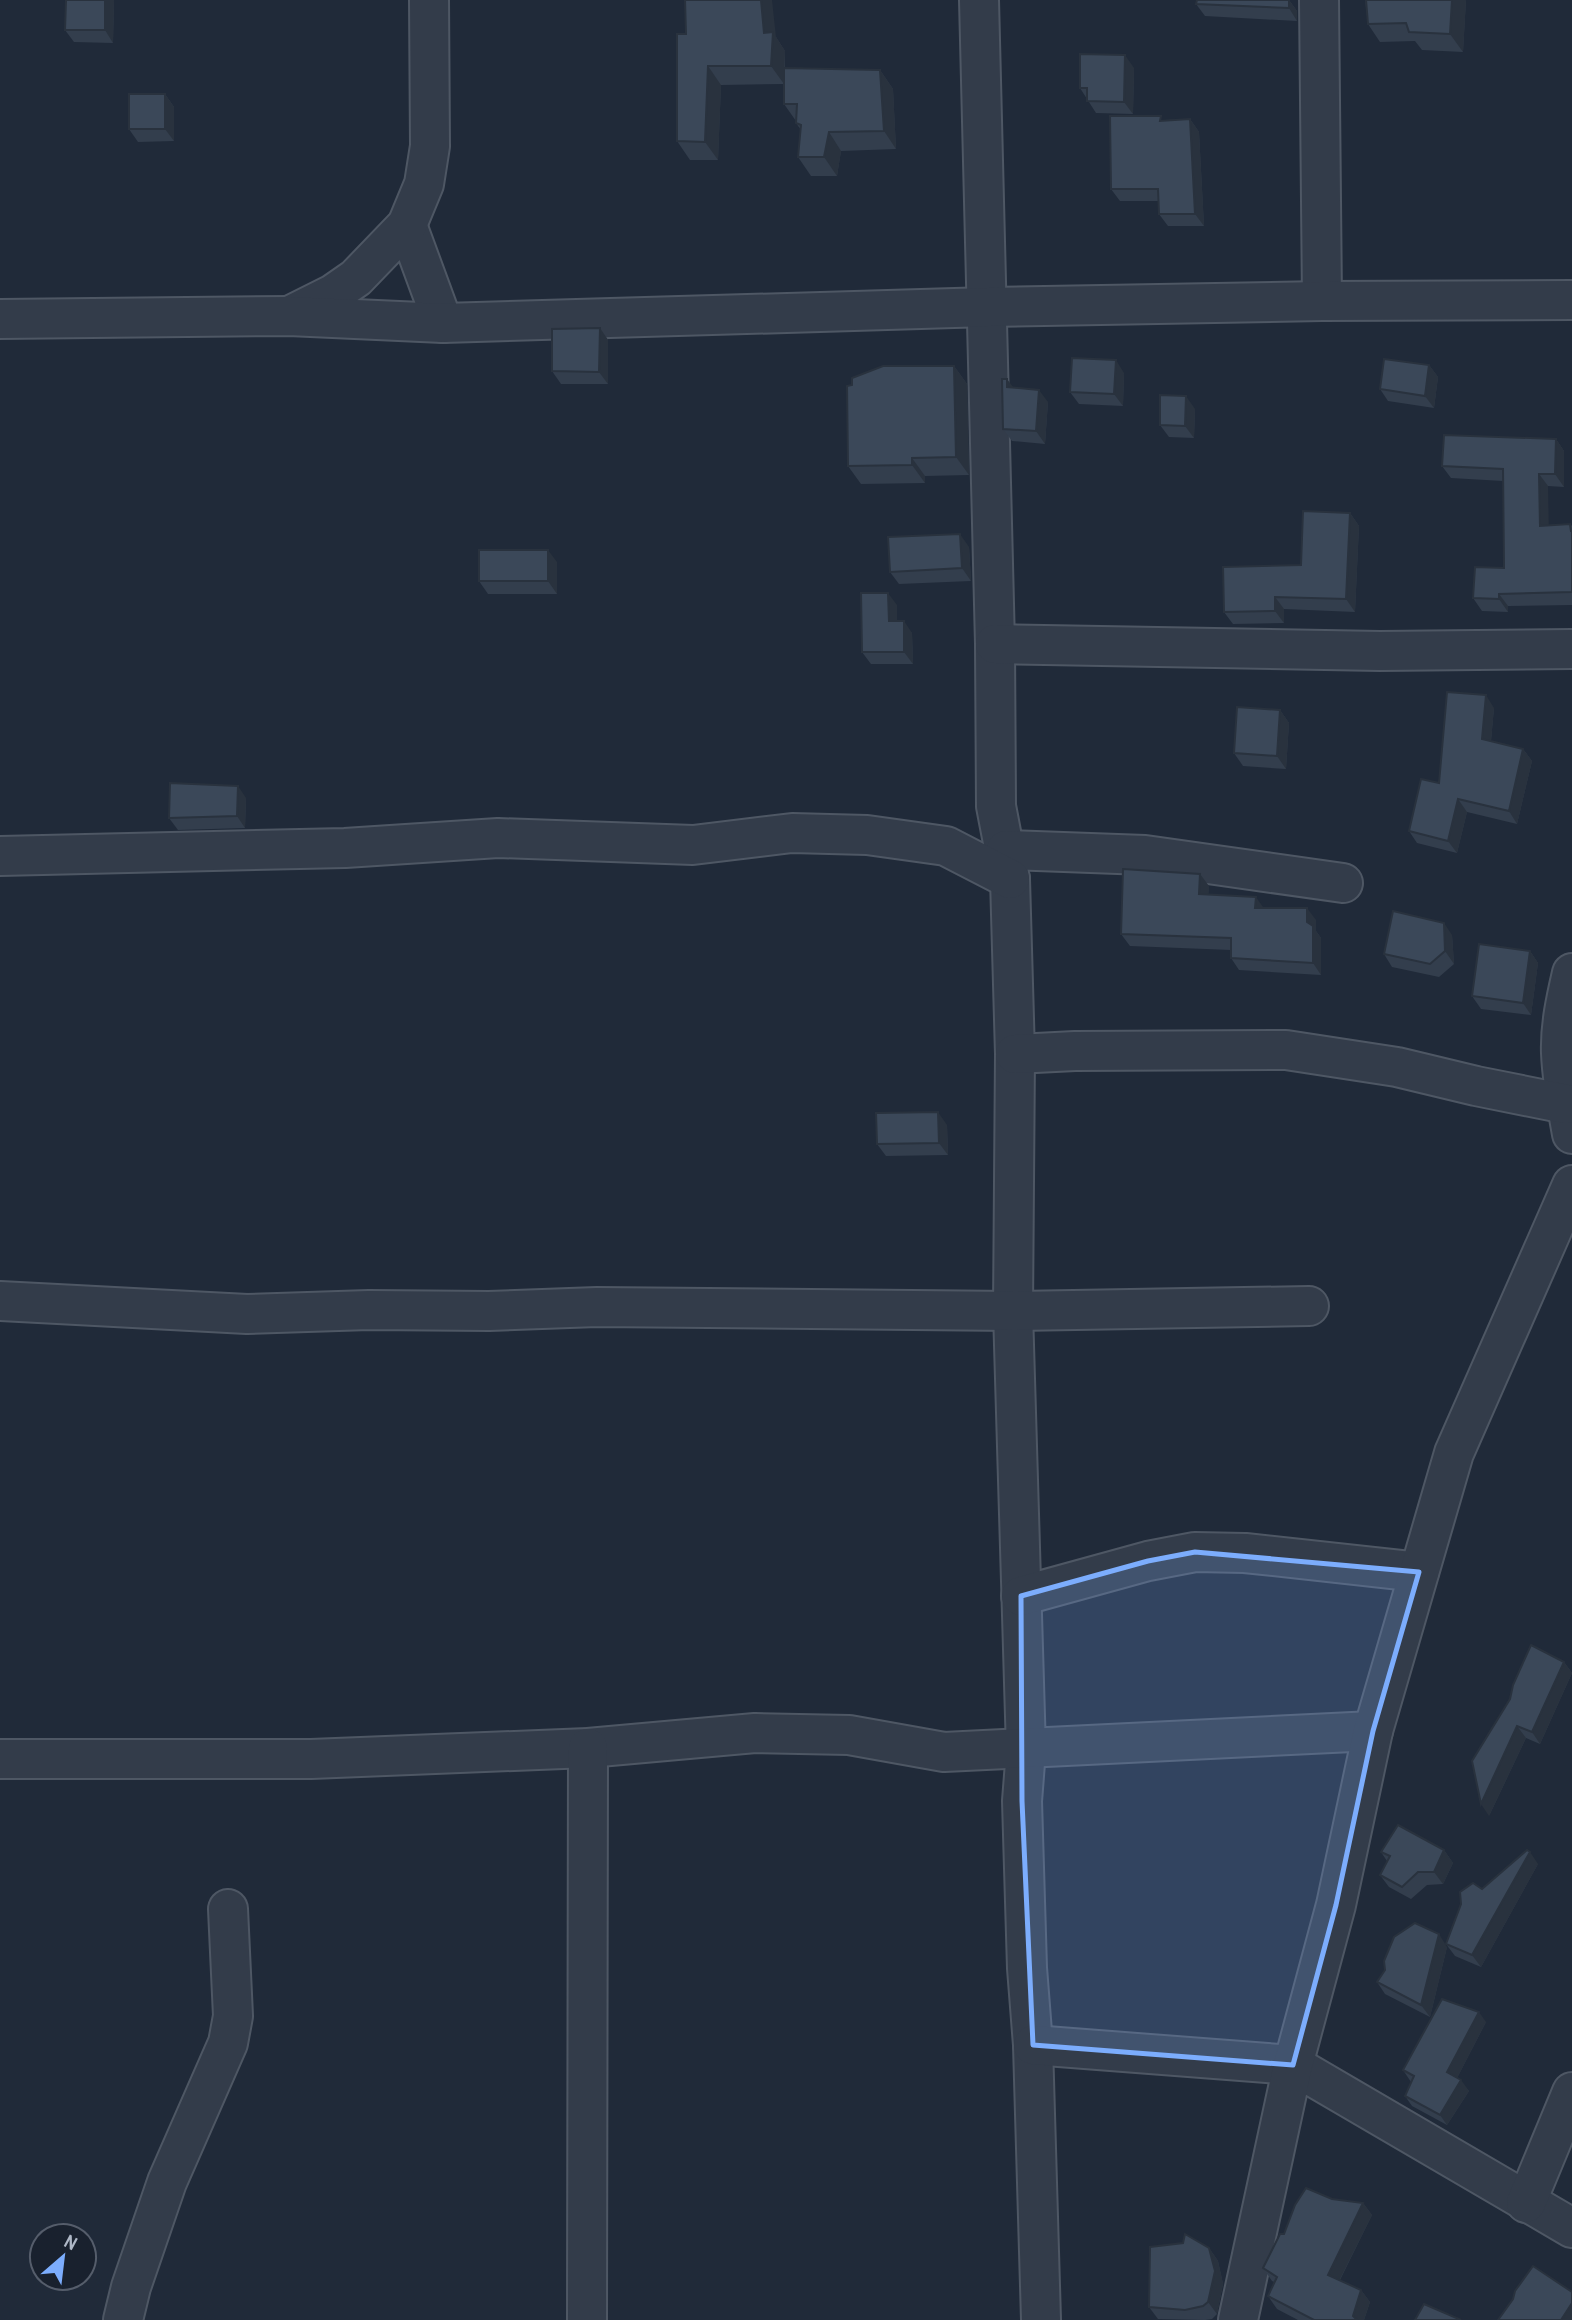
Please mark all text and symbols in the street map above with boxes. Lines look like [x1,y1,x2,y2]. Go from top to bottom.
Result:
north arrow [28,2222,98,2292]
text: N [60,2228,82,2256]

